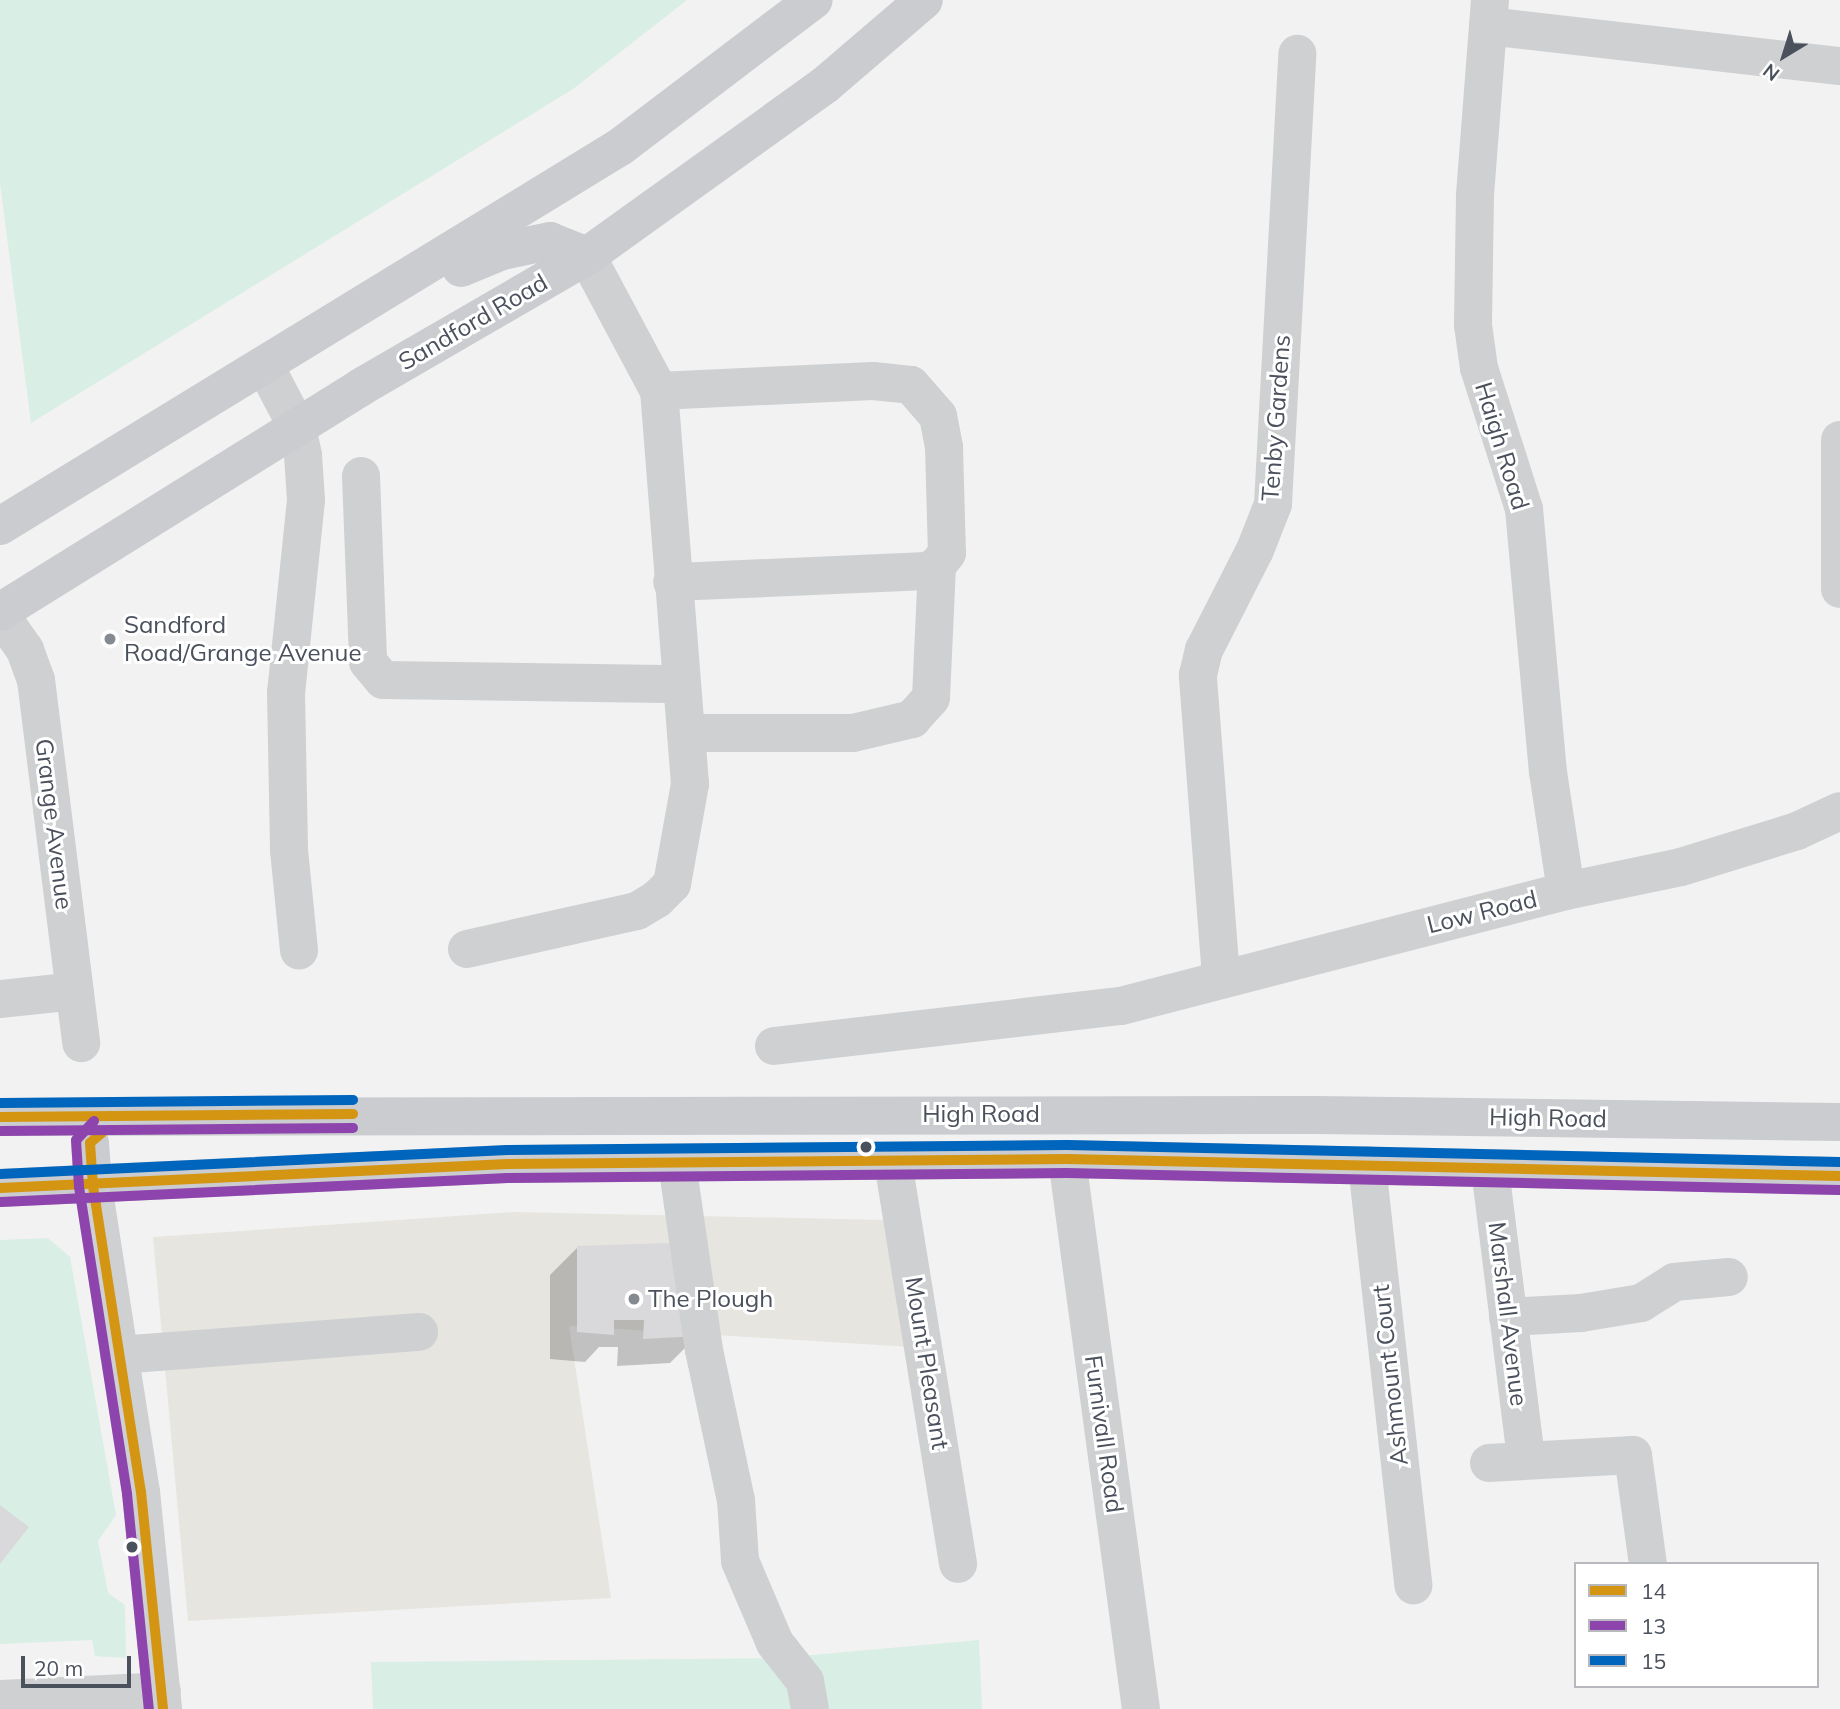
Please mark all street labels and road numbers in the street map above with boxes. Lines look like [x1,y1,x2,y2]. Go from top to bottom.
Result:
street label: Sandford Road [393,268,553,376]
street label: Tenby Gardens [1256,334,1296,502]
street label: Haigh Road [1469,379,1535,513]
street label: Grange Avenue [29,737,79,911]
street label: Low Road [1424,884,1540,940]
street label: High Road [922,1100,1040,1128]
street label: High Road [1489,1103,1607,1133]
street label: Marshall Avenue [1482,1220,1534,1408]
street label: Mount Pleasant [899,1275,955,1451]
street label: Ashmount Court [1366,1283,1414,1467]
street label: Furnivall Road [1079,1353,1129,1515]

